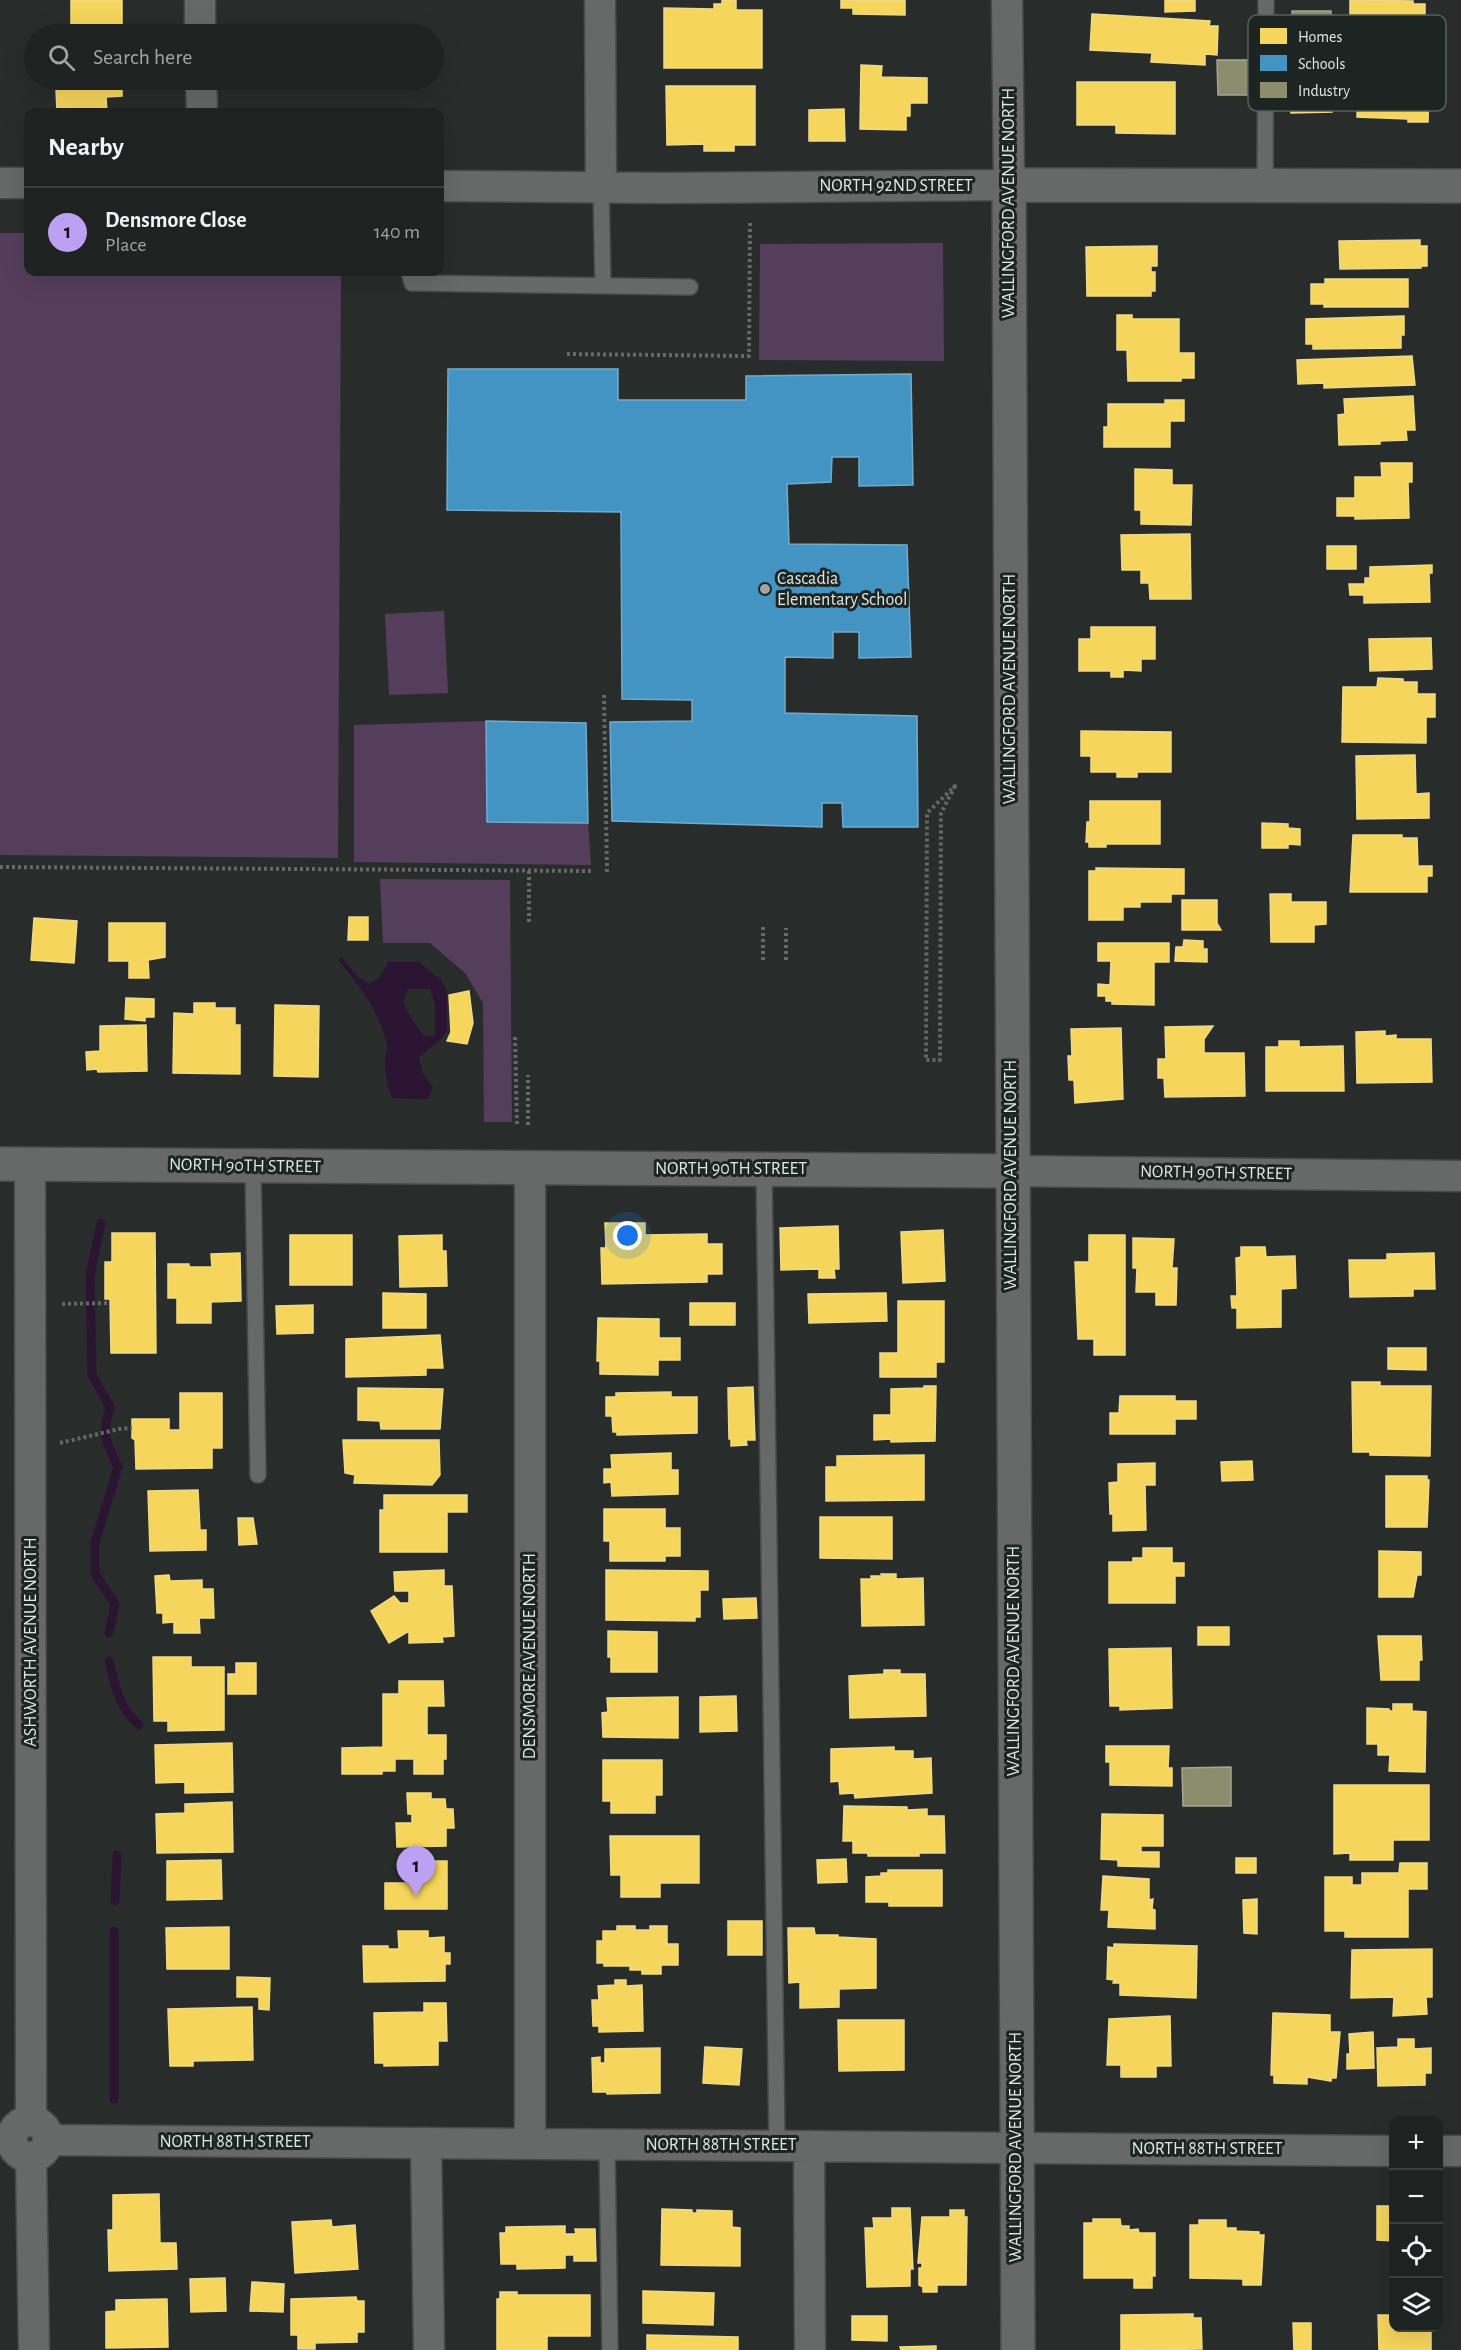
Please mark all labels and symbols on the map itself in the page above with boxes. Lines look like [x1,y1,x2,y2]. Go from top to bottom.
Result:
legend [1248,15,1446,111]
text: Homes [1298,29,1342,45]
text: Schools [1298,56,1345,72]
text: Industry [1298,83,1350,100]
street label: WALLINGFORD AVENUE NORTH [1000,88,1018,318]
street label: NORTH 92ND STREET [819,177,973,195]
place label: Cascadia Elementary School [777,570,908,609]
street label: WALLINGFORD AVENUE NORTH [1001,574,1019,804]
marker: Cascadia Elementary School [758,582,772,596]
street label: WALLINGFORD AVENUE NORTH [1002,1060,1020,1290]
street label: NORTH 90TH STREET [169,1156,321,1176]
street label: NORTH 90TH STREET [655,1160,807,1178]
street label: NORTH 90TH STREET [1140,1163,1292,1183]
your location [613,1221,642,1250]
street label: ASHWORTH AVENUE NORTH [22,1537,40,1747]
street label: WALLINGFORD AVENUE NORTH [1005,1546,1023,1776]
street label: DENSMORE AVENUE NORTH [521,1553,539,1759]
pin: 1 [396,1846,436,1896]
street label: WALLINGFORD AVENUE NORTH [1007,2032,1025,2262]
street label: NORTH 88TH STREET [159,2133,311,2151]
street label: NORTH 88TH STREET [645,2136,797,2154]
street label: NORTH 88TH STREET [1131,2140,1283,2158]

